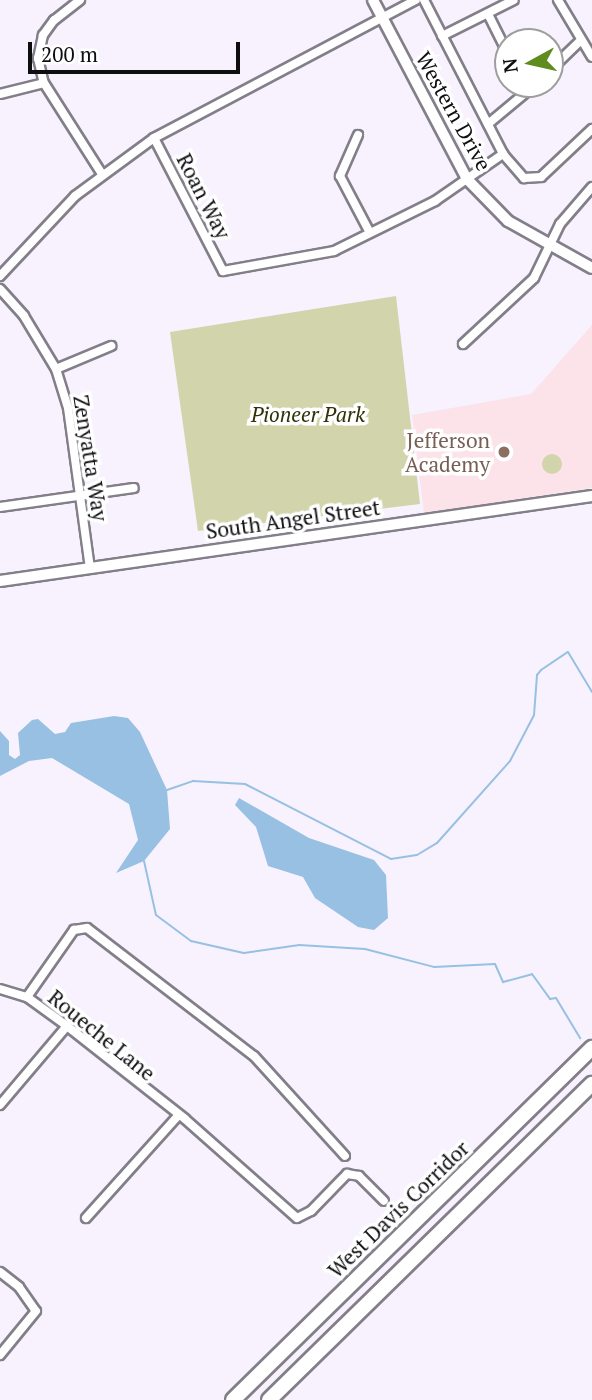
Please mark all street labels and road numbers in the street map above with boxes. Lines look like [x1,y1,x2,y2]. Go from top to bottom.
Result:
street label: Western Drive [411,47,497,175]
street label: Roan Way [172,149,236,243]
street label: Zenyatta Way [69,393,113,523]
street label: South Angel Street [204,494,382,544]
street label: Roueche Lane [43,984,161,1086]
street label: West Davis Corridor [322,1135,474,1283]

